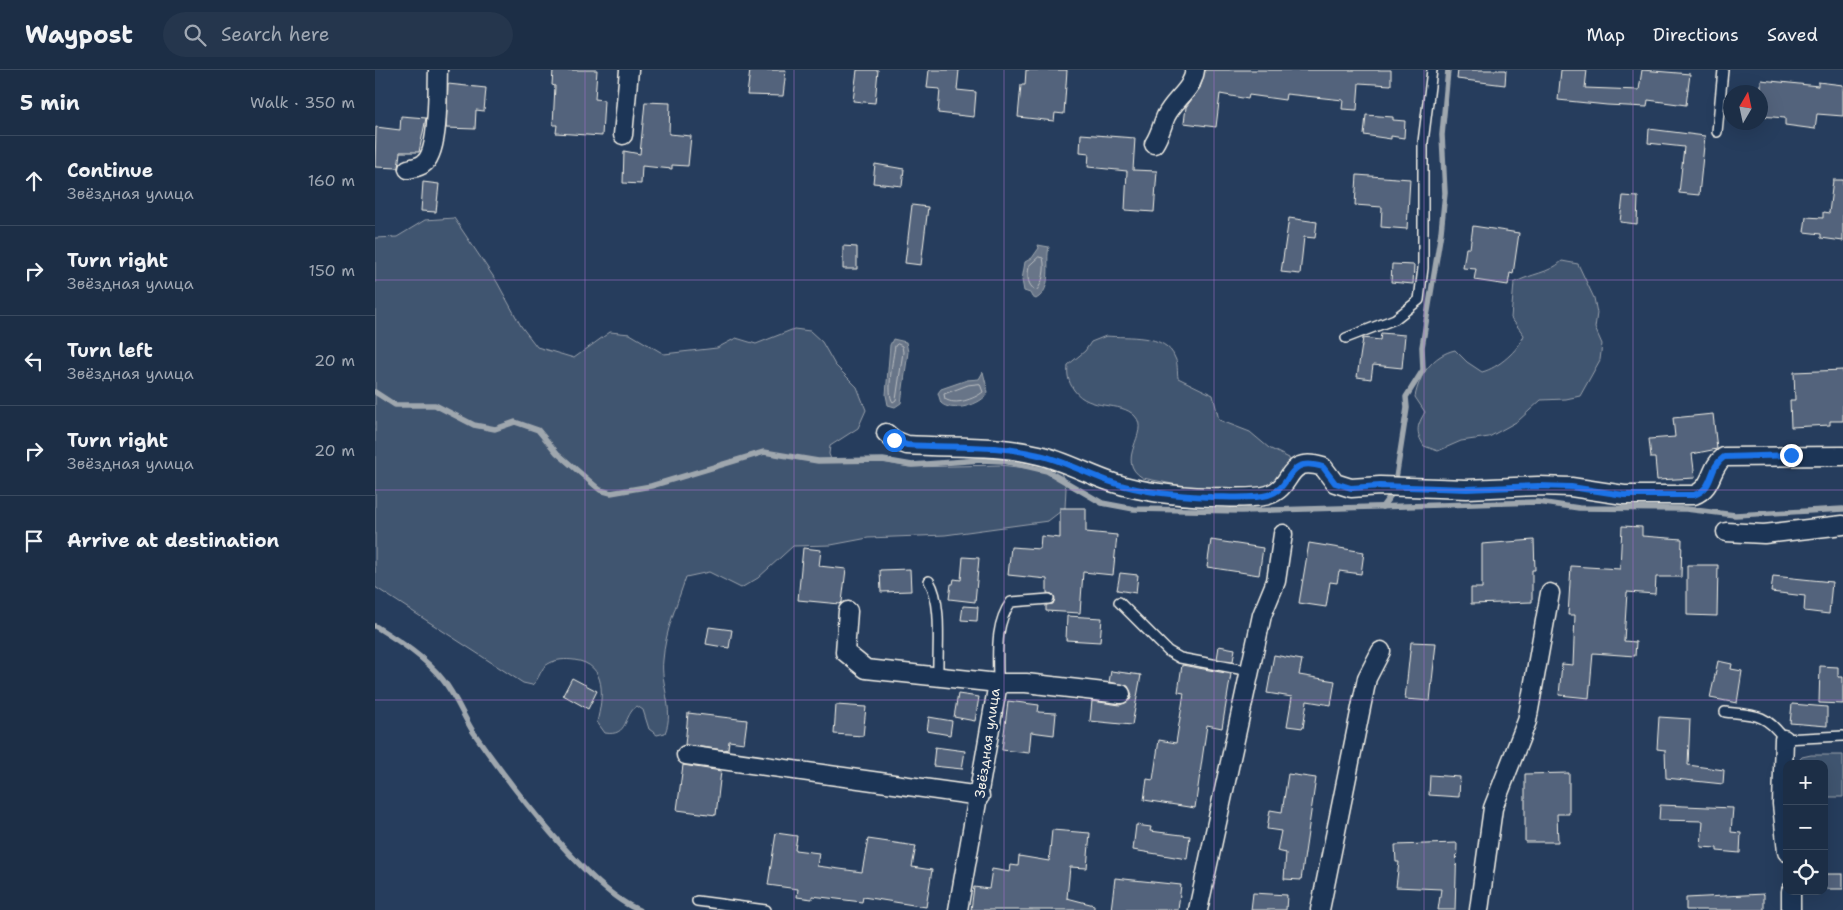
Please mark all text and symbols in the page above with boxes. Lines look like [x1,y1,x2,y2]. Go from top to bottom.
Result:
search box [163,12,513,57]
text: Waypost [25,19,133,51]
icon: search [181,21,209,49]
text: Search here [221,22,329,47]
text: Map [1587,23,1625,47]
text: Directions [1653,23,1739,47]
text: Saved [1767,23,1818,47]
north arrow [1723,85,1768,130]
text: 5 min [20,89,80,117]
text: Walk · 350 m [250,92,355,113]
text: Continue [67,158,153,183]
icon: ahead [20,167,48,195]
text: 160 m [308,170,355,191]
text: Звёздная улица [67,183,194,204]
text: Turn right [67,248,168,273]
icon: right [20,257,48,285]
text: 150 m [308,260,355,281]
text: Звёздная улица [67,273,194,294]
text: Turn left [67,338,153,363]
icon: left [20,347,48,375]
text: 20 m [314,350,355,371]
text: Звёздная улица [67,363,194,384]
text: Turn right [67,428,168,453]
route start [883,429,906,452]
icon: right [20,437,48,465]
text: 20 m [314,440,355,461]
route end [1780,444,1803,467]
text: Звёздная улица [67,453,194,474]
icon: arrive [20,527,48,555]
text: Arrive at destination [67,528,279,553]
street label: Звёздная улица [970,687,1004,799]
map controls [1783,760,1828,895]
button: + [1783,760,1828,805]
button: − [1783,805,1828,850]
button: locate [1783,850,1828,895]

